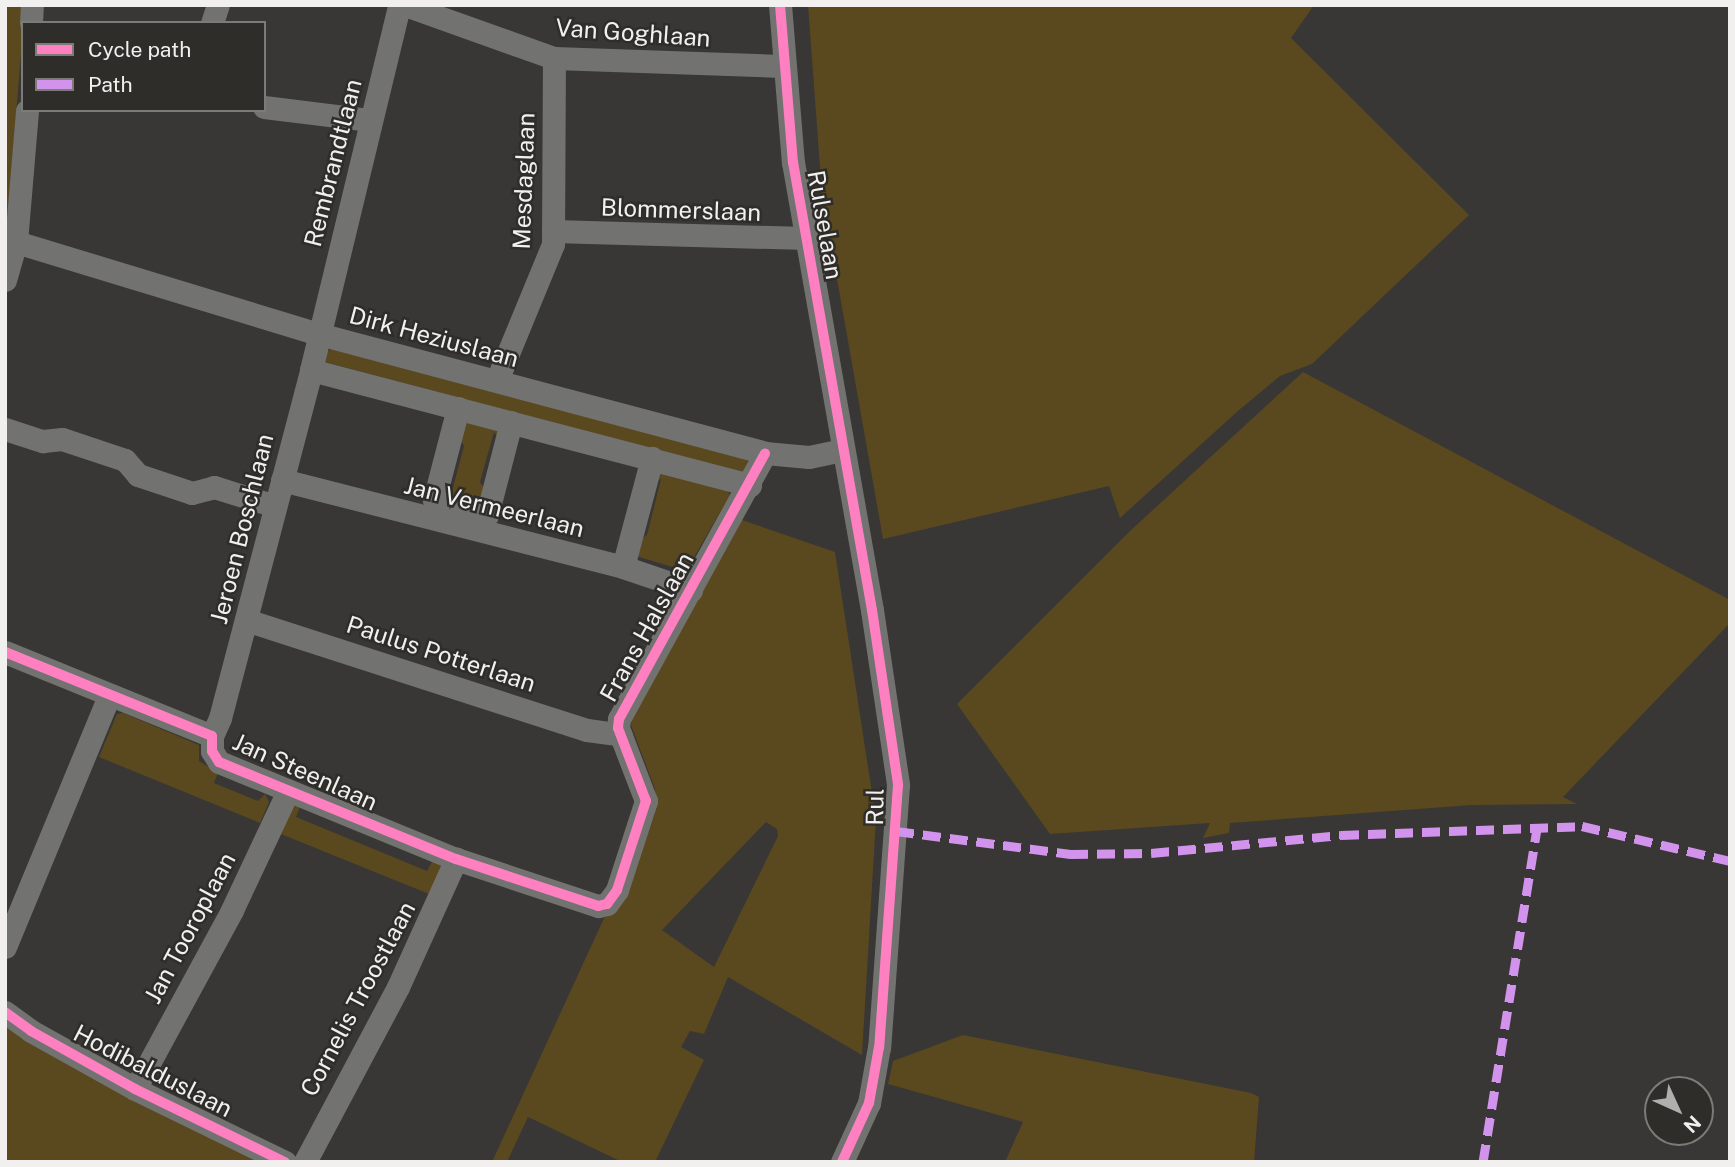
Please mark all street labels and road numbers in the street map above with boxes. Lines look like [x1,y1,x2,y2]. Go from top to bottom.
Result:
street label: Van Goghlaan [554,13,712,53]
street label: Rembrandtlaan [298,76,368,250]
street label: Mesdaglaan [507,112,541,250]
street label: Rulselaan [801,168,849,282]
street label: Blommerslaan [600,193,762,227]
street label: Dirk Heziuslaan [346,301,522,373]
street label: Jeroen Boschlaan [204,431,280,627]
street label: Jan Vermeerlaan [401,471,587,543]
street label: Frans Halslaan [594,547,700,707]
street label: Paulus Potterlaan [343,610,539,698]
street label: Jan Steenlaan [228,727,382,817]
street label: Rul [860,788,890,826]
street label: Jan Tooroplaan [138,848,242,1008]
street label: Cornelis Troostlaan [294,897,422,1101]
street label: Hodibalduslaan [69,1019,237,1123]

